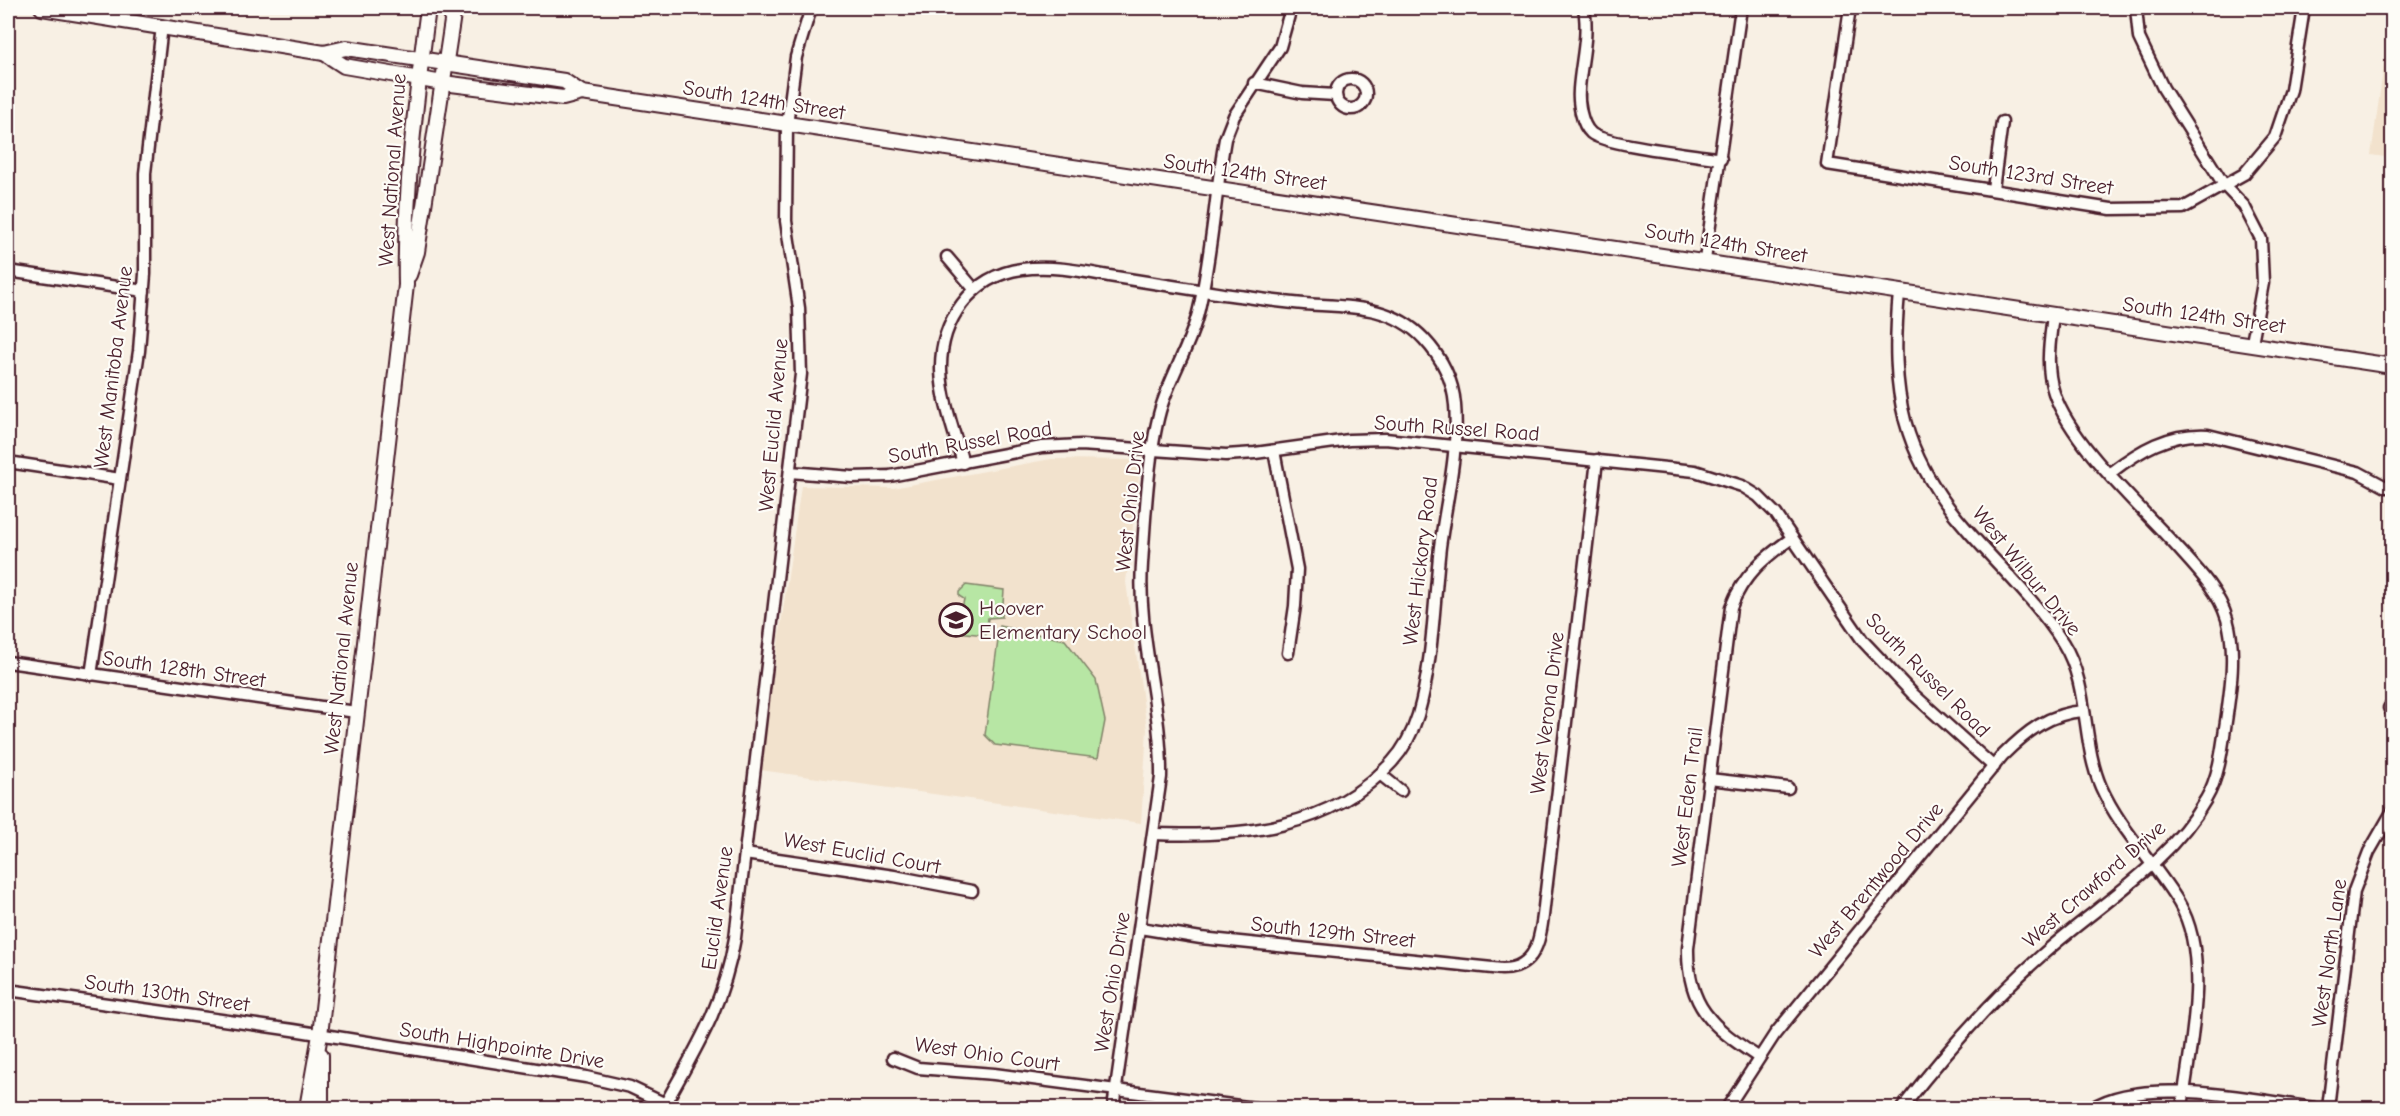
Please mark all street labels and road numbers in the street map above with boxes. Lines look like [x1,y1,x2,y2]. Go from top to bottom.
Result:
street label: West National Avenue [373,73,411,267]
street label: South 124th Street [681,75,848,125]
street label: South 124th Street [1162,149,1329,195]
street label: South 123rd Street [1947,150,2116,200]
street label: South 124th Street [1643,218,1810,268]
street label: West Manitoba Avenue [89,265,137,469]
street label: South 124th Street [2121,292,2288,338]
street label: West Euclid Avenue [753,337,793,513]
street label: South Russel Road [1373,410,1541,446]
street label: South Russel Road [886,416,1054,468]
street label: West Ohio Drive [1111,429,1149,573]
street label: West Hickory Road [1398,475,1442,647]
street label: West Wilbur Drive [1968,502,2086,640]
street label: West National Avenue [319,560,363,756]
street label: South Russel Road [1861,608,1995,742]
street label: West Verona Drive [1525,630,1569,796]
street label: South 128th Street [101,646,268,692]
street label: West Eden Trail [1666,726,1708,868]
street label: West Brentwood Drive [1804,797,1948,963]
street label: West Crawford Drive [2018,816,2170,952]
street label: West Euclid Court [782,827,943,879]
street label: Euclid Avenue [696,844,738,972]
street label: West North Lane [2307,877,2351,1029]
street label: West Ohio Drive [1089,910,1135,1054]
street label: South 129th Street [1250,911,1417,953]
street label: South 130th Street [83,970,252,1017]
street label: South Highpointe Drive [398,1017,606,1073]
street label: West Ohio Court [913,1032,1062,1076]

